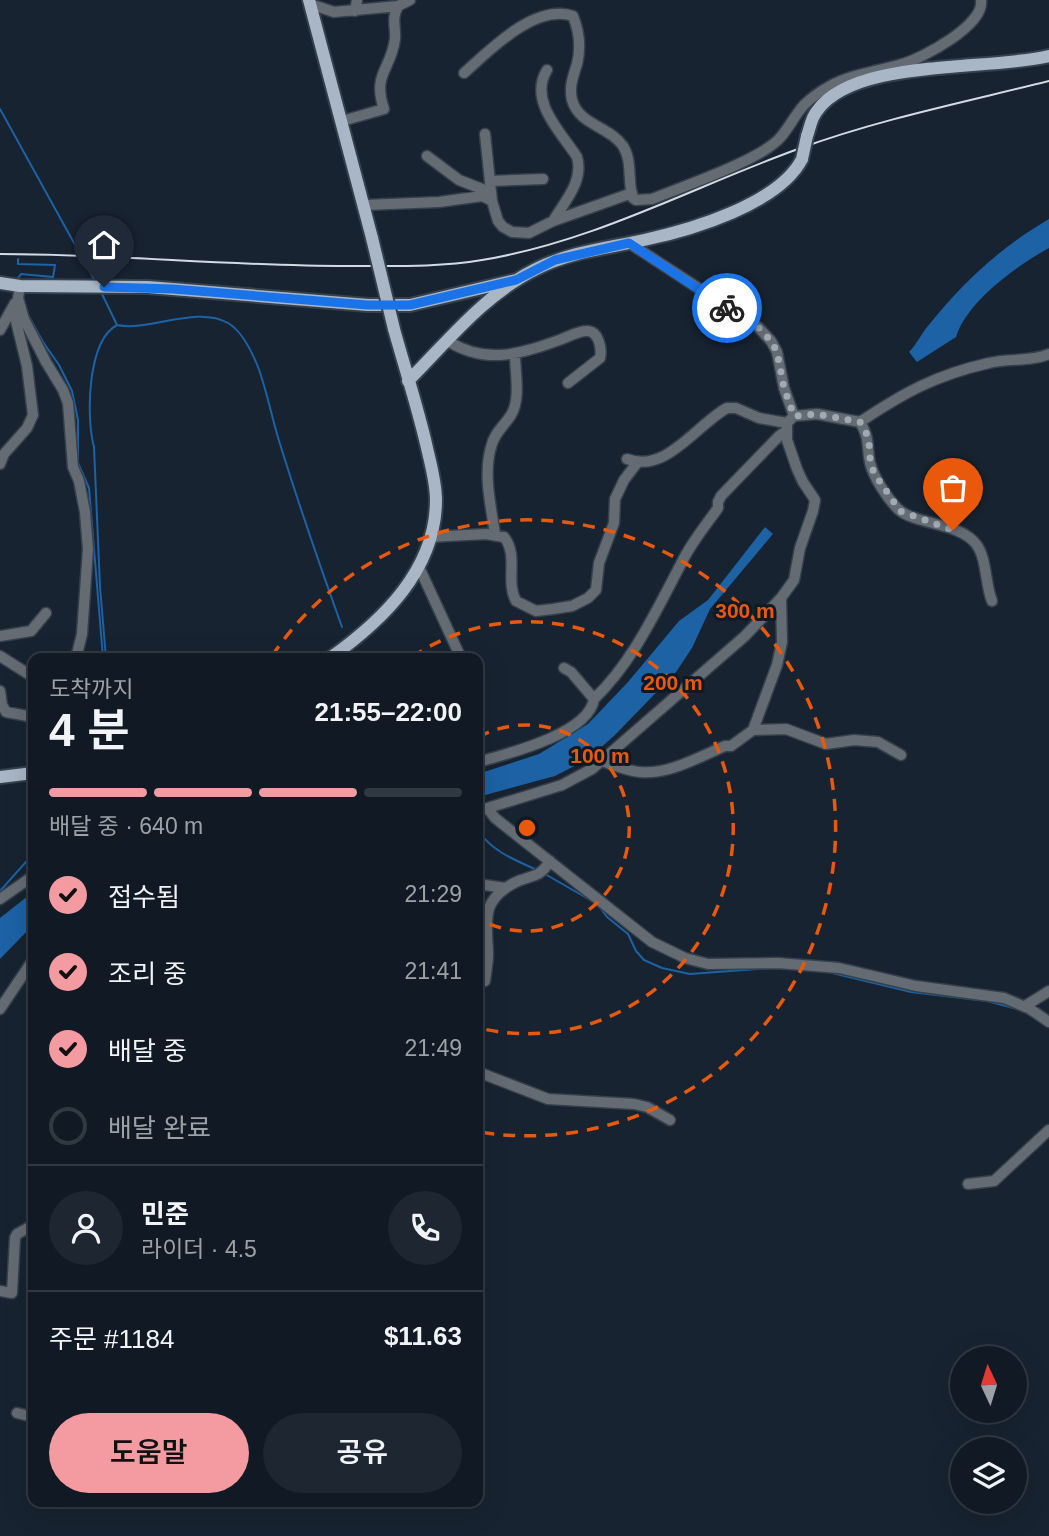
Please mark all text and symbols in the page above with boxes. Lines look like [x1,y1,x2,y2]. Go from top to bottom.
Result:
pin [74,215,134,287]
icon: home [85,226,123,264]
courier [692,273,762,343]
icon: bike [708,289,746,327]
pin [923,458,983,530]
icon: bag [934,469,972,507]
text: 300 m [715,599,775,622]
text: 200 m [643,671,703,694]
text: 도착까지 [49,676,134,702]
text: 21:55–22:00 [315,697,462,727]
text: 4 분 [49,704,130,756]
text: 100 m [570,744,630,767]
text: 배달 중 · 640 m [49,813,203,839]
centre of rings [515,816,539,840]
icon: check [49,876,87,914]
text: 21:29 [404,881,462,907]
text: 접수됨 [108,882,180,912]
icon: check [49,953,87,991]
text: 21:41 [404,958,462,984]
text: 조리 중 [108,959,187,989]
icon: check [49,1030,87,1068]
text: 21:49 [404,1035,462,1061]
text: 배달 중 [108,1036,187,1066]
text: 배달 완료 [108,1113,211,1143]
button: person [49,1191,123,1265]
button: phone [388,1191,462,1265]
text: 민준 [141,1199,189,1229]
text: 라이더 · 4.5 [141,1236,257,1262]
text: $11.63 [384,1321,462,1351]
text: 주문 #1184 [49,1324,174,1354]
north arrow [950,1346,1027,1423]
map controls [950,1346,1027,1514]
button: 도움말 [49,1413,249,1493]
button: 공유 [263,1413,462,1493]
button: layers [950,1437,1027,1514]

